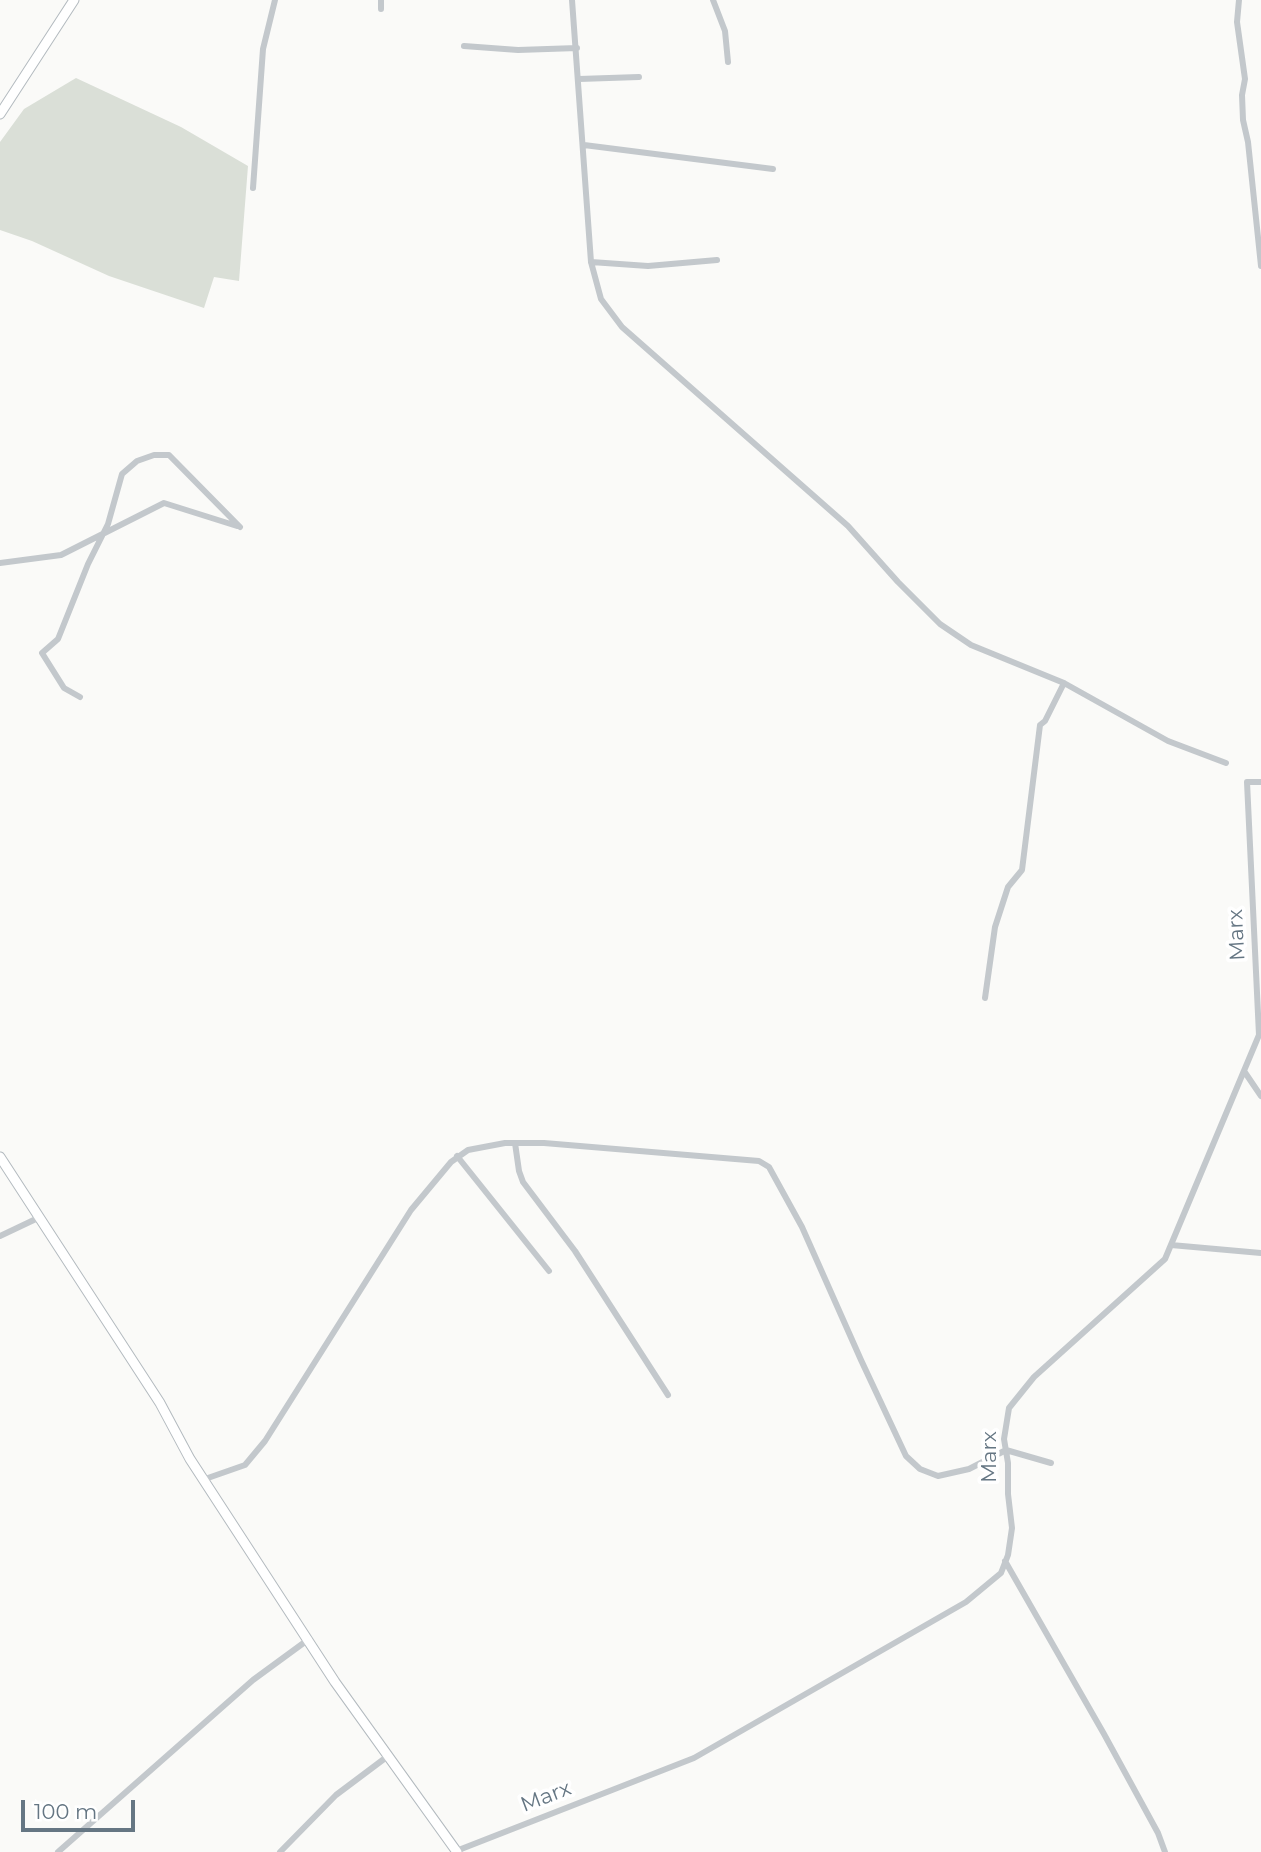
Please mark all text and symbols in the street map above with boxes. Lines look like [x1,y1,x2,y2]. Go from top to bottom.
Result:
street label: Marx [1223,908,1251,962]
street label: Marx [977,1431,1003,1483]
street label: Marx [517,1776,575,1818]
scale bar [24,1786,138,1830]
text: 100 m [34,1799,97,1824]

